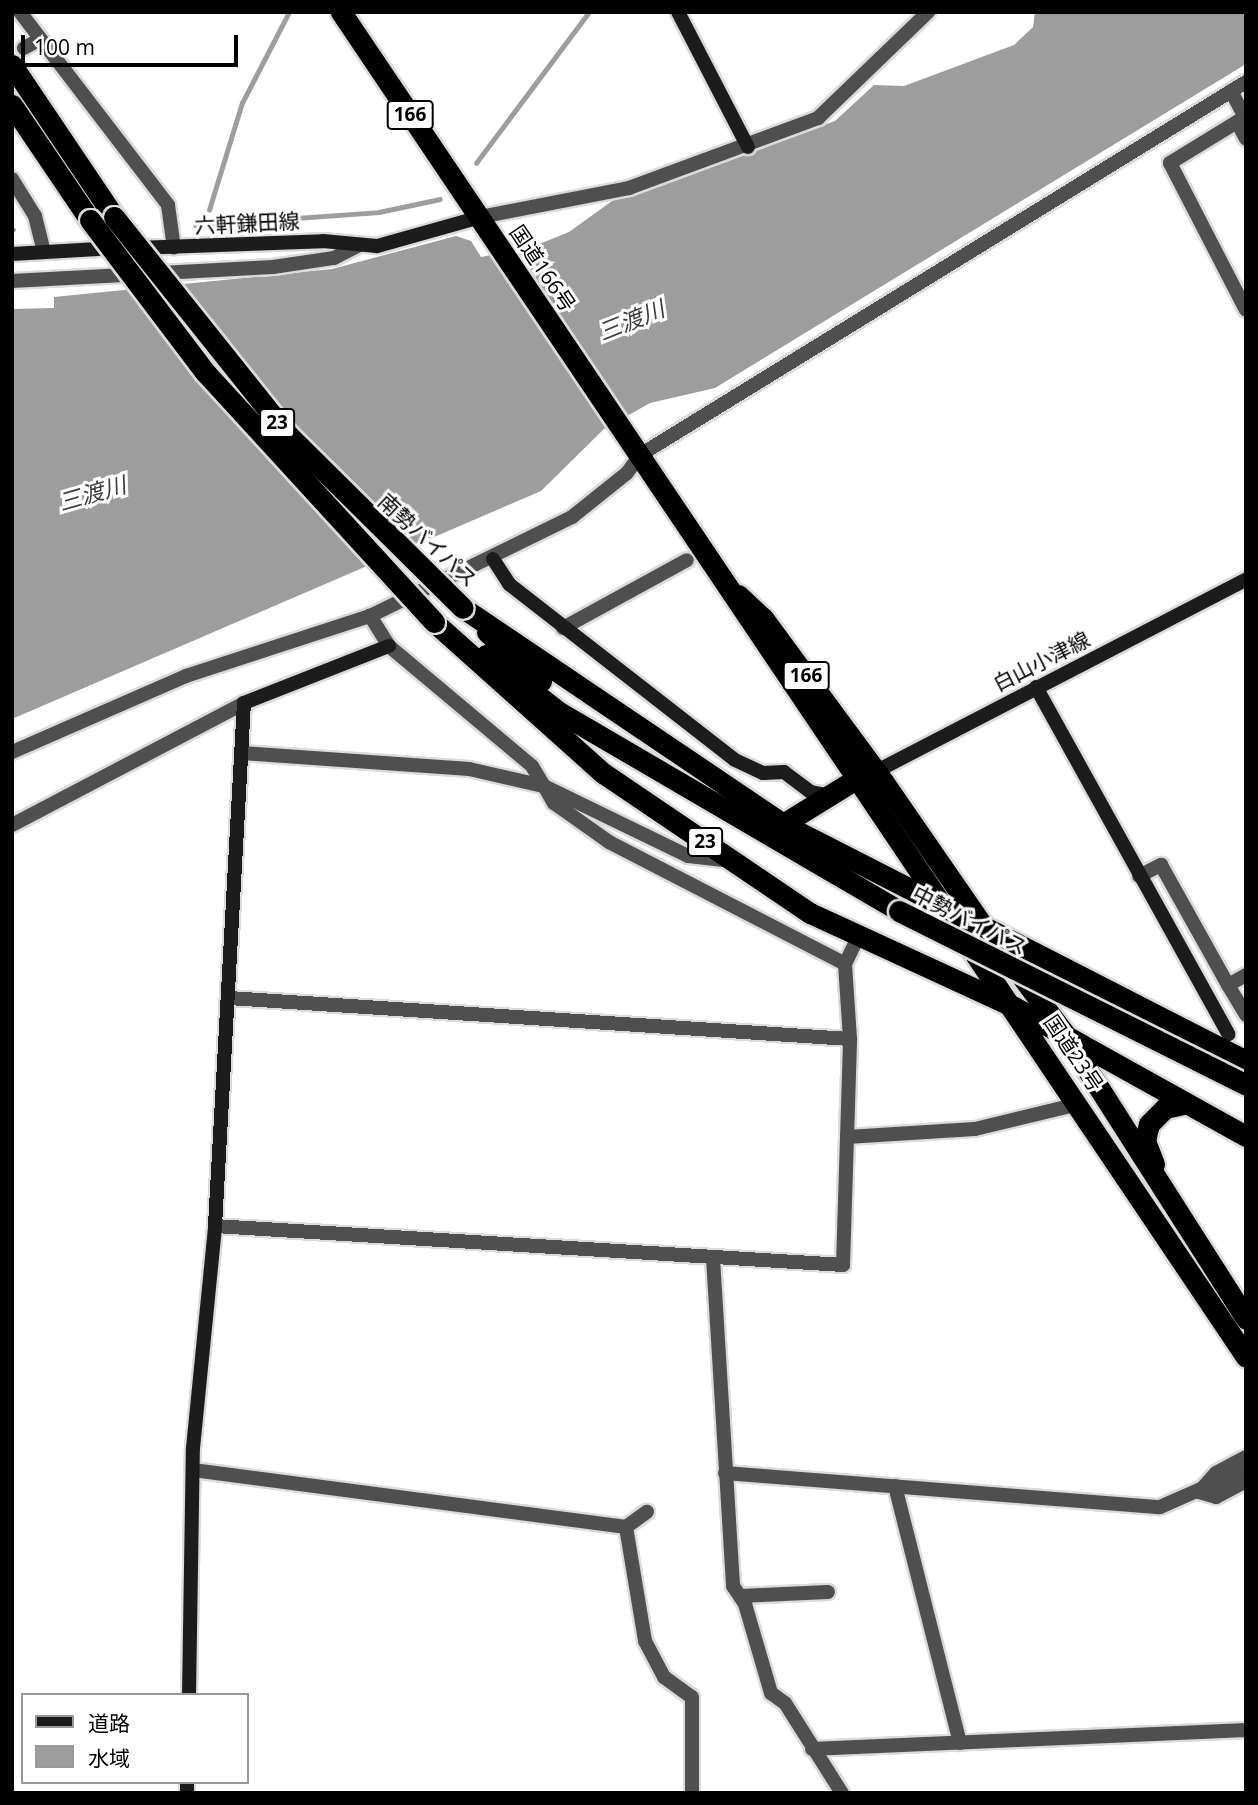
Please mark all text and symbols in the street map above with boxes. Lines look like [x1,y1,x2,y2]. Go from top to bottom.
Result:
scale bar [24,21,242,65]
text: 100 m [34,33,95,61]
road number: 166 [386,99,434,130]
street label: 六軒鎌田線 [194,208,300,238]
street label: 国道166号 [505,220,581,316]
water label: 三渡川 [594,294,668,346]
road number: 23 [258,408,296,438]
water label: 三渡川 [55,470,129,516]
street label: 南勢バイパス [373,488,483,592]
street label: 白山小津線 [989,626,1093,696]
road number: 166 [782,660,830,692]
road number: 23 [686,827,724,858]
street label: 中勢バイパス [908,880,1032,960]
street label: 国道23号 [1039,1010,1109,1096]
legend [21,1693,248,1784]
text: 道路 [88,1709,130,1737]
text: 水域 [88,1744,130,1772]

